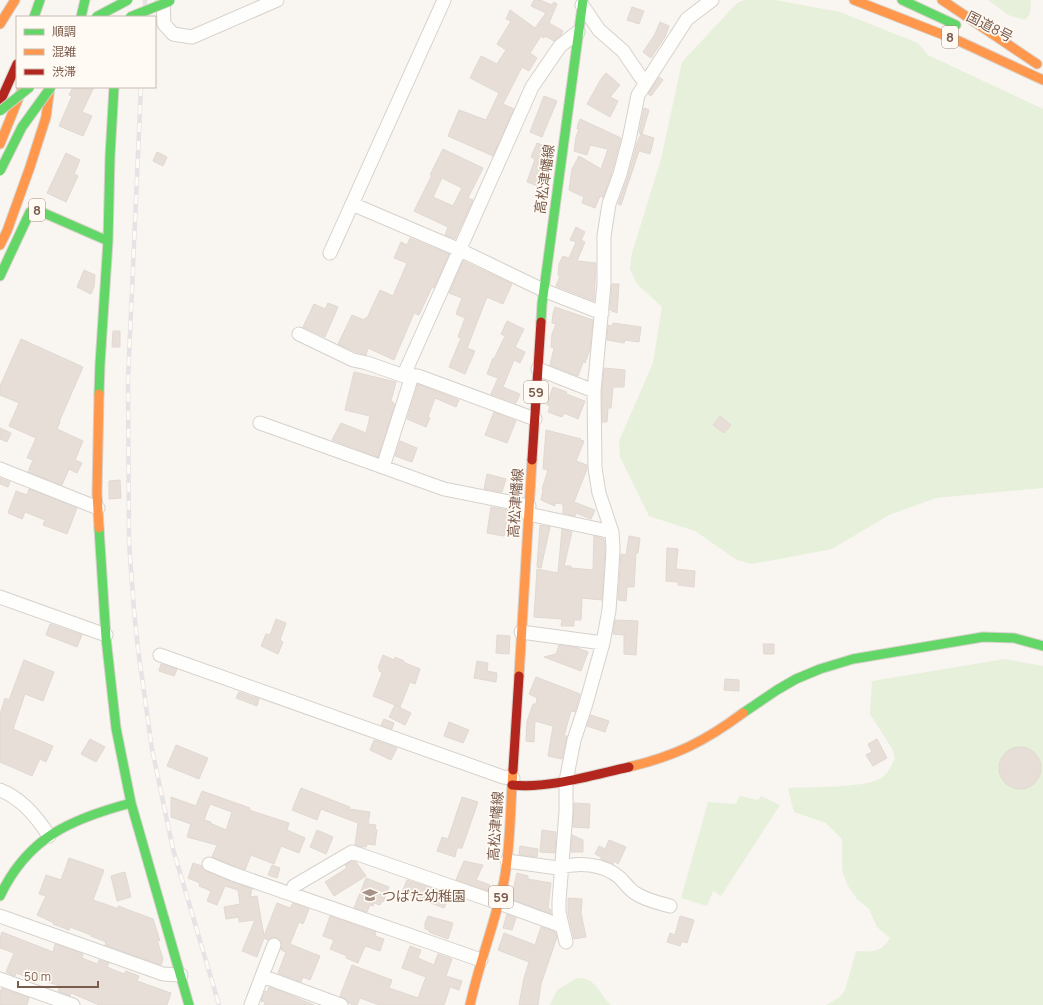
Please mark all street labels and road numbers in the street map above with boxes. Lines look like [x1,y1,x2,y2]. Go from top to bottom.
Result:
street label: 国道8号 [963,6,1017,46]
road number: 8 [942,26,958,48]
street label: 高松津幡線 [530,143,558,215]
road number: 8 [29,199,45,221]
road number: 59 [524,381,548,403]
street label: 高松津幡線 [503,467,527,539]
street label: 高松津幡線 [483,790,507,862]
road number: 59 [489,886,513,908]

